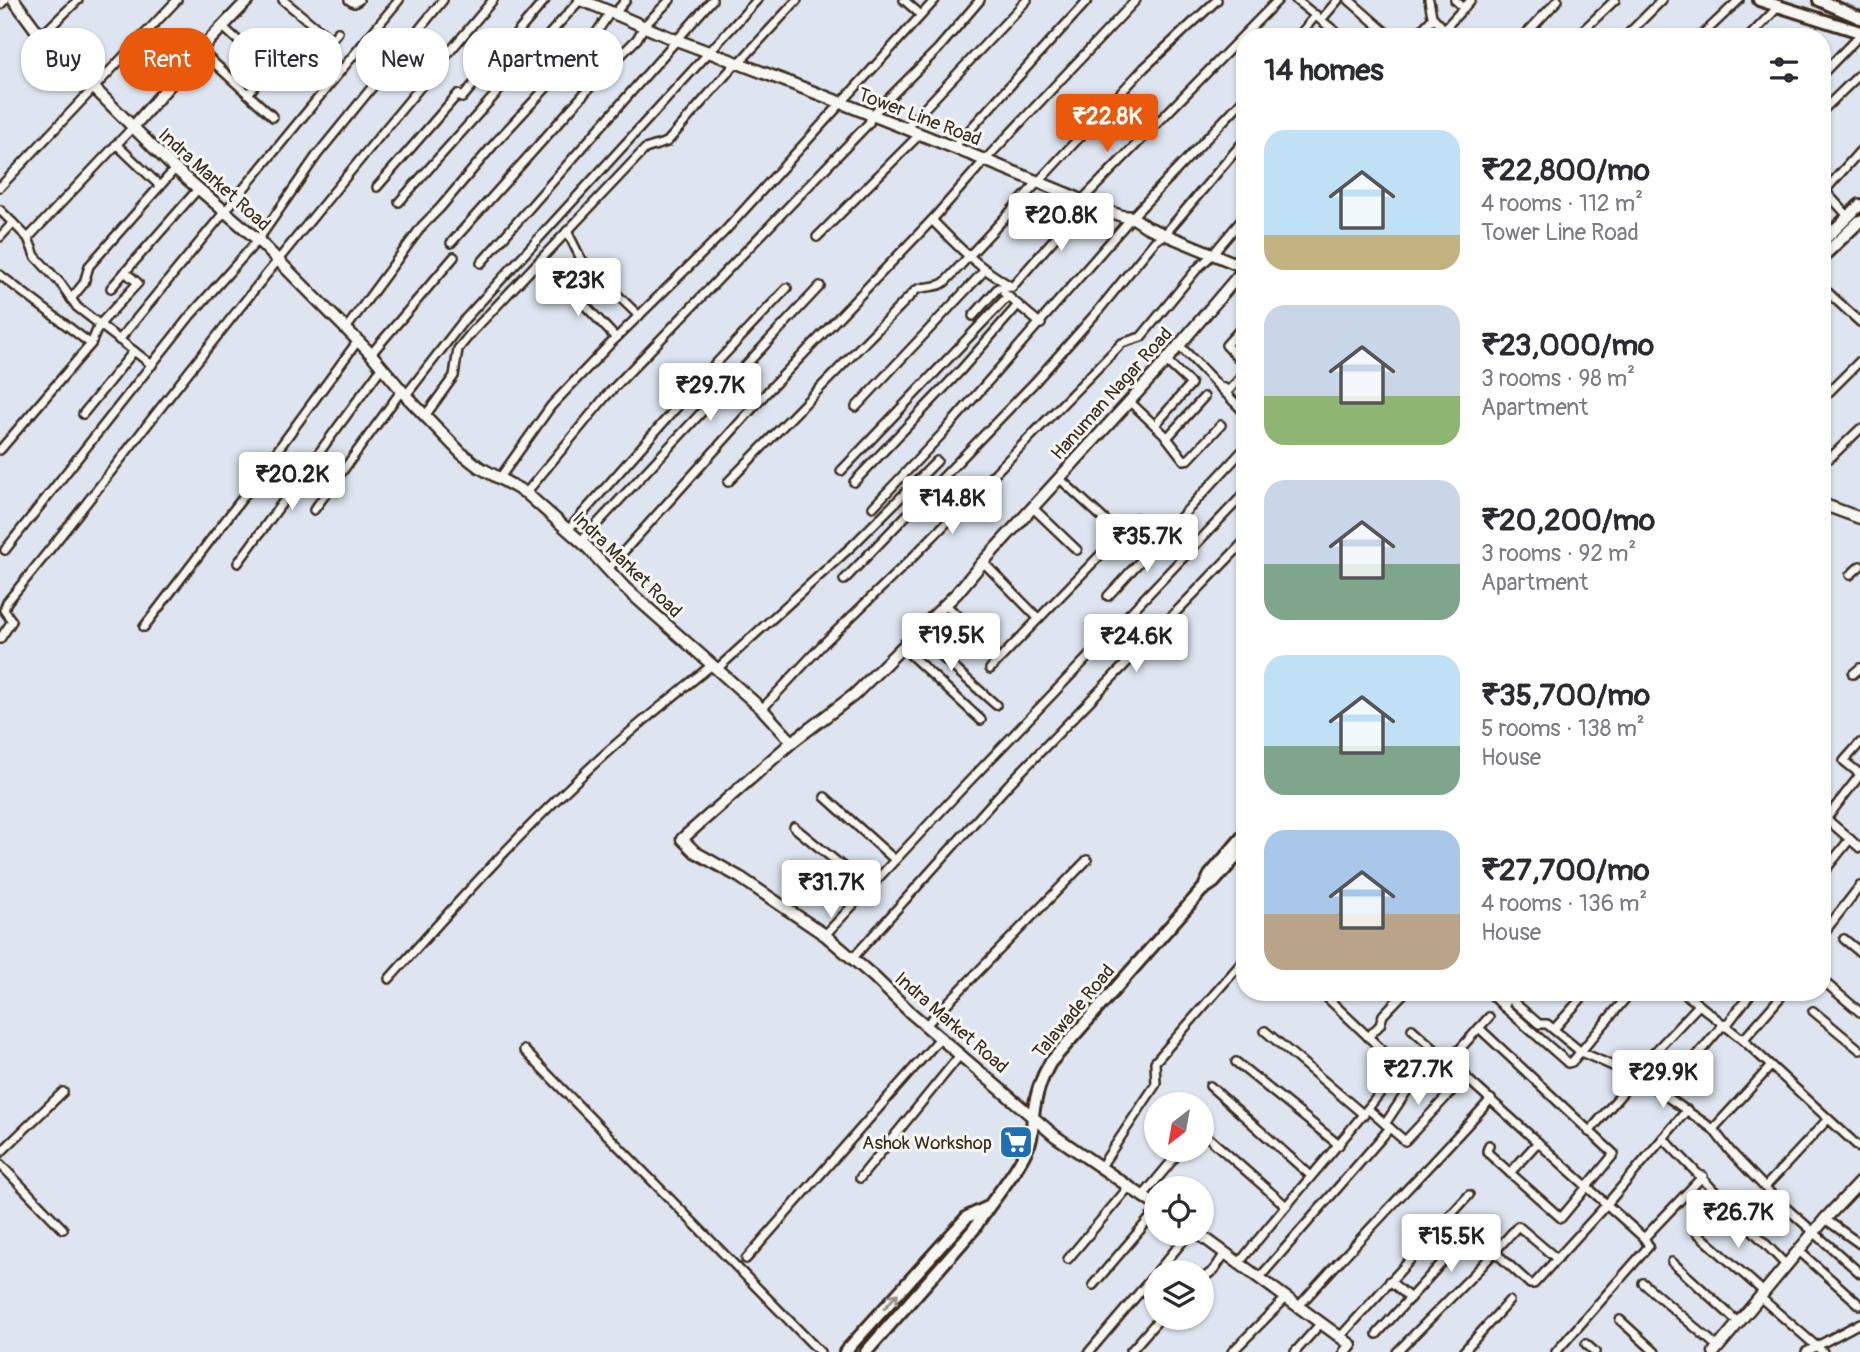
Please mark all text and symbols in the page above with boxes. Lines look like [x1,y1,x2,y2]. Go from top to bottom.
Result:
chip: Buy [21,28,105,91]
chip: Rent [119,28,215,91]
chip: Filters [229,28,342,91]
chip: New [356,28,449,91]
chip: Apartment [463,28,623,91]
icon: filters [1765,51,1803,89]
text: 14 homes [1264,52,1384,89]
street label: Tower Line Road [855,82,985,151]
pin: ₹22.8K [1050,94,1164,154]
text: ₹22.8K [1072,102,1142,131]
street label: Indra Market Road [153,123,275,236]
text: ₹22,800/mo [1481,152,1650,189]
icon: home [1320,158,1404,242]
text: 4 rooms · 112 m² [1481,189,1643,218]
pin: ₹20.8K [1004,194,1118,253]
text: ₹20.8K [1025,201,1097,230]
text: Tower Line Road [1481,218,1639,247]
pin: ₹23K [537,258,619,318]
text: ₹23K [552,266,604,295]
street label: Hanuman Nagar Road [1046,322,1178,465]
text: ₹23,000/mo [1481,327,1654,364]
icon: home [1320,333,1404,417]
pin: ₹29.7K [653,364,767,423]
text: 3 rooms · 98 m² [1481,364,1635,393]
text: ₹29.7K [675,371,745,400]
text: Apartment [1481,393,1588,422]
pin: ₹20.2K [235,452,349,512]
text: ₹20.2K [255,460,329,489]
pin: ₹14.8K [895,476,1009,536]
text: ₹14.8K [919,484,985,513]
text: ₹20,200/mo [1481,502,1655,539]
street label: Indra Market Road [568,506,687,623]
icon: home [1320,508,1404,592]
pin: ₹35.7K [1090,514,1204,574]
text: ₹35.7K [1112,522,1182,551]
text: 3 rooms · 92 m² [1481,539,1636,568]
text: Apartment [1481,568,1588,597]
pin: ₹19.5K [894,614,1008,673]
pin: ₹24.6K [1079,614,1193,674]
text: ₹19.5K [918,621,984,650]
text: ₹24.6K [1100,622,1172,651]
text: ₹35,700/mo [1481,677,1650,714]
icon: home [1320,683,1404,767]
text: 5 rooms · 138 m² [1481,714,1645,743]
text: House [1481,743,1541,772]
text: ₹27,700/mo [1481,852,1650,889]
icon: home [1320,858,1404,942]
pin: ₹31.7K [774,860,888,920]
text: ₹31.7K [798,868,864,897]
text: 4 rooms · 136 m² [1481,889,1647,918]
text: House [1481,918,1541,947]
street label: Talawade Road [1027,960,1120,1064]
street label: Indra Market Road [890,967,1013,1079]
pin: ₹27.7K [1361,1048,1475,1107]
pin: ₹29.9K [1606,1050,1720,1110]
text: ₹27.7K [1383,1055,1453,1084]
text: ₹29.9K [1628,1058,1698,1087]
north arrow [1144,1092,1214,1162]
map controls [1144,1092,1214,1330]
supermarket icon: Ashok Workshop [997,1123,1035,1161]
place label: Ashok Workshop [862,1131,992,1155]
button: locate [1144,1176,1214,1246]
pin: ₹26.7K [1681,1190,1795,1250]
text: ₹26.7K [1702,1198,1774,1227]
pin: ₹15.5K [1394,1214,1508,1274]
text: ₹15.5K [1418,1222,1484,1251]
button: layers [1144,1260,1214,1330]
one-way arrow [882,1293,899,1310]

